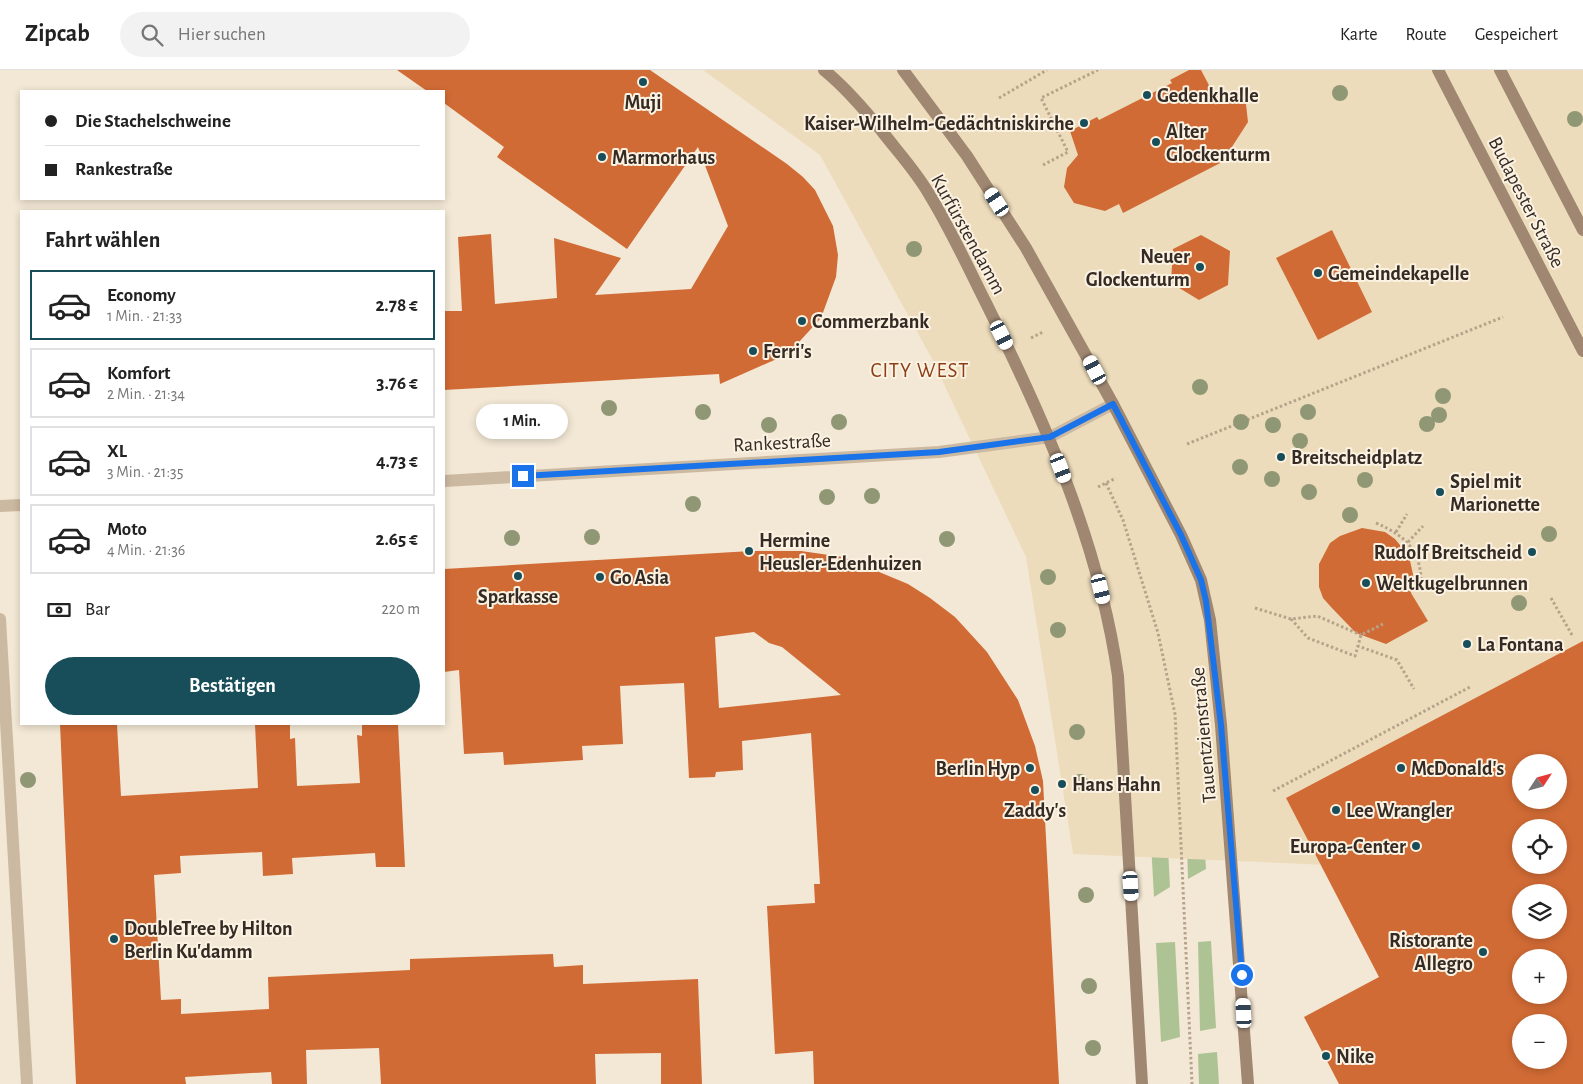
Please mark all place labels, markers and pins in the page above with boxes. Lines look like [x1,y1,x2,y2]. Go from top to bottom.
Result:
marker: Muji [637,76,649,88]
place label: Gedenkhalle [1157,86,1259,106]
marker: Gedenkhalle [1141,89,1153,101]
place label: Muji [625,93,661,113]
place label: Kaiser-Wilhelm-Gedächtniskirche [804,114,1074,134]
marker: Kaiser-Wilhelm-Gedächtniskirche [1078,117,1090,129]
place label: Alter Glockenturm [1166,122,1270,165]
marker: Alter Glockenturm [1150,136,1162,148]
place label: Marmorhaus [612,148,716,168]
marker: Marmorhaus [596,151,608,163]
place label: Neuer Glockenturm [1086,247,1190,290]
marker: Neuer Glockenturm [1194,261,1206,273]
place label: Gemeindekapelle [1328,264,1469,284]
marker: Gemeindekapelle [1312,267,1324,279]
place label: Commerzbank [812,312,929,332]
marker: Commerzbank [796,315,808,327]
place label: Ferri's [763,342,812,362]
marker: Ferri's [747,345,759,357]
place label: Breitscheidplatz [1291,448,1422,468]
marker: Breitscheidplatz [1275,451,1287,463]
place label: Spiel mit Marionette [1450,472,1540,515]
marker: Spiel mit Marionette [1434,486,1446,498]
place label: Hermine Heusler-Edenhuizen [759,531,922,574]
place label: Rudolf Breitscheid [1374,543,1522,563]
marker: Hermine Heusler-Edenhuizen [743,545,755,557]
marker: Rudolf Breitscheid [1526,546,1538,558]
place label: Go Asia [610,568,669,588]
marker: Sparkasse [512,570,524,582]
marker: Go Asia [594,571,606,583]
place label: Weltkugelbrunnen [1376,574,1528,594]
marker: Weltkugelbrunnen [1360,577,1372,589]
place label: Sparkasse [478,587,558,607]
place label: La Fontana [1477,635,1564,655]
marker: La Fontana [1461,638,1473,650]
place label: Berlin Hyp [936,759,1020,779]
place label: McDonald's [1411,759,1504,779]
marker: Berlin Hyp [1024,762,1036,774]
marker: McDonald's [1395,762,1407,774]
place label: Hans Hahn [1072,775,1161,795]
marker: Hans Hahn [1056,778,1068,790]
marker: Zaddy's [1029,784,1041,796]
place label: Zaddy's [1004,801,1066,821]
place label: Lee Wrangler [1346,801,1452,821]
marker: Lee Wrangler [1330,804,1342,816]
place label: Europa-Center [1290,837,1406,857]
marker: Europa-Center [1410,840,1422,852]
place label: DoubleTree by Hilton Berlin Ku'damm [124,919,293,962]
place label: Ristorante Allegro [1389,931,1473,974]
marker: DoubleTree by Hilton Berlin Ku'damm [108,933,120,945]
marker: Ristorante Allegro [1477,946,1489,958]
place label: Nike [1336,1047,1374,1067]
marker: Nike [1320,1050,1332,1062]

